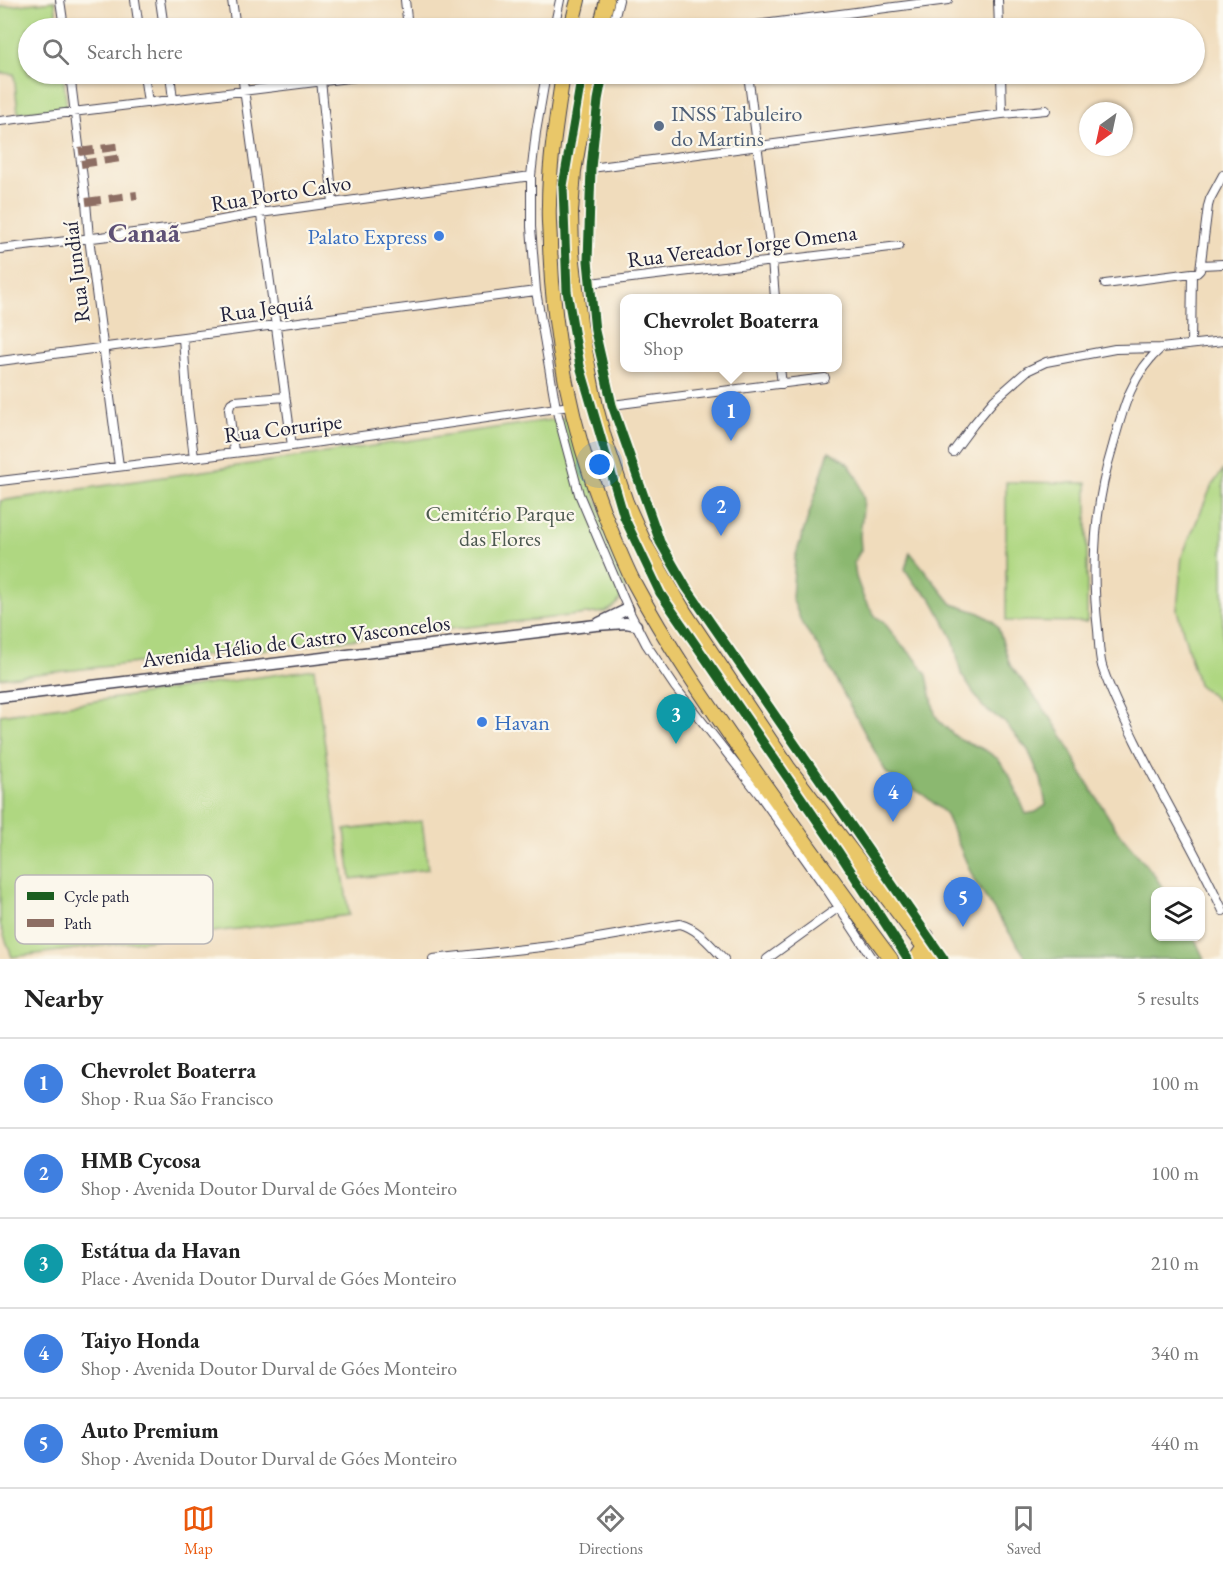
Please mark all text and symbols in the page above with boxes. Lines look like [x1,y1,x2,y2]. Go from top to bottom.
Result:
search box [18,18,1205,84]
icon: search [39,35,72,68]
text: Search here [87,37,182,66]
place label: INSS Tabuleiro do Martins [671,99,802,153]
north arrow [1079,102,1133,156]
marker: INSS Tabuleiro do Martins [652,119,666,133]
street label: Rua Porto Calvo [209,168,353,218]
district label: Canaã [108,214,181,250]
street label: Rua Vereador Jorge Omena [625,217,859,274]
street label: Rua Jundiaí [55,219,97,324]
place label: Palato Express [307,222,427,251]
marker: Palato Express [432,229,446,243]
street label: Rua Jequiá [218,287,315,329]
popup [620,294,842,372]
text: Chevrolet Boaterra [643,306,819,335]
text: Shop [643,335,683,361]
pin: 1 [712,392,750,441]
street label: Rua Coruripe [222,406,344,450]
your location [585,450,614,479]
pin: 2 [702,486,740,536]
park label: Cemitério Parque das Flores [425,499,575,553]
street label: Avenida Hélio de Castro Vasconcelos [139,608,452,674]
pin: 3 [656,694,696,744]
place label: Havan [494,708,550,737]
marker: Havan [475,715,489,729]
pin: 4 [874,772,912,822]
legend [15,875,213,944]
pin: 5 [944,878,982,927]
text: Cycle path [64,886,129,907]
map controls [1151,887,1205,941]
button: layers [1151,887,1205,941]
text: Path [64,913,92,934]
text: Nearby [24,981,104,1015]
text: 5 results [1136,985,1199,1011]
text: Chevrolet Boaterra [81,1056,256,1085]
text: 1 [38,1070,49,1096]
text: 100 m [1151,1070,1199,1096]
text: Shop · Rua São Francisco [81,1085,273,1111]
text: HMB Cycosa [81,1146,201,1175]
text: 2 [38,1160,49,1186]
text: 100 m [1151,1160,1199,1186]
text: Shop · Avenida Doutor Durval de Góes Monteiro [81,1175,457,1201]
text: Estátua da Havan [81,1236,241,1265]
text: 3 [38,1250,49,1276]
text: 210 m [1151,1250,1199,1276]
text: Place · Avenida Doutor Durval de Góes Monteiro [81,1265,457,1291]
text: Taiyo Honda [81,1326,200,1355]
text: 4 [38,1340,49,1366]
text: 340 m [1151,1340,1199,1366]
text: Shop · Avenida Doutor Durval de Góes Monteiro [81,1355,457,1381]
text: Auto Premium [81,1416,219,1445]
text: 5 [38,1430,49,1456]
text: 440 m [1151,1430,1199,1456]
text: Shop · Avenida Doutor Durval de Góes Monteiro [81,1445,457,1471]
tab: Map [182,1502,215,1559]
tab: Directions [579,1502,643,1559]
tab: Saved [1007,1502,1041,1559]

